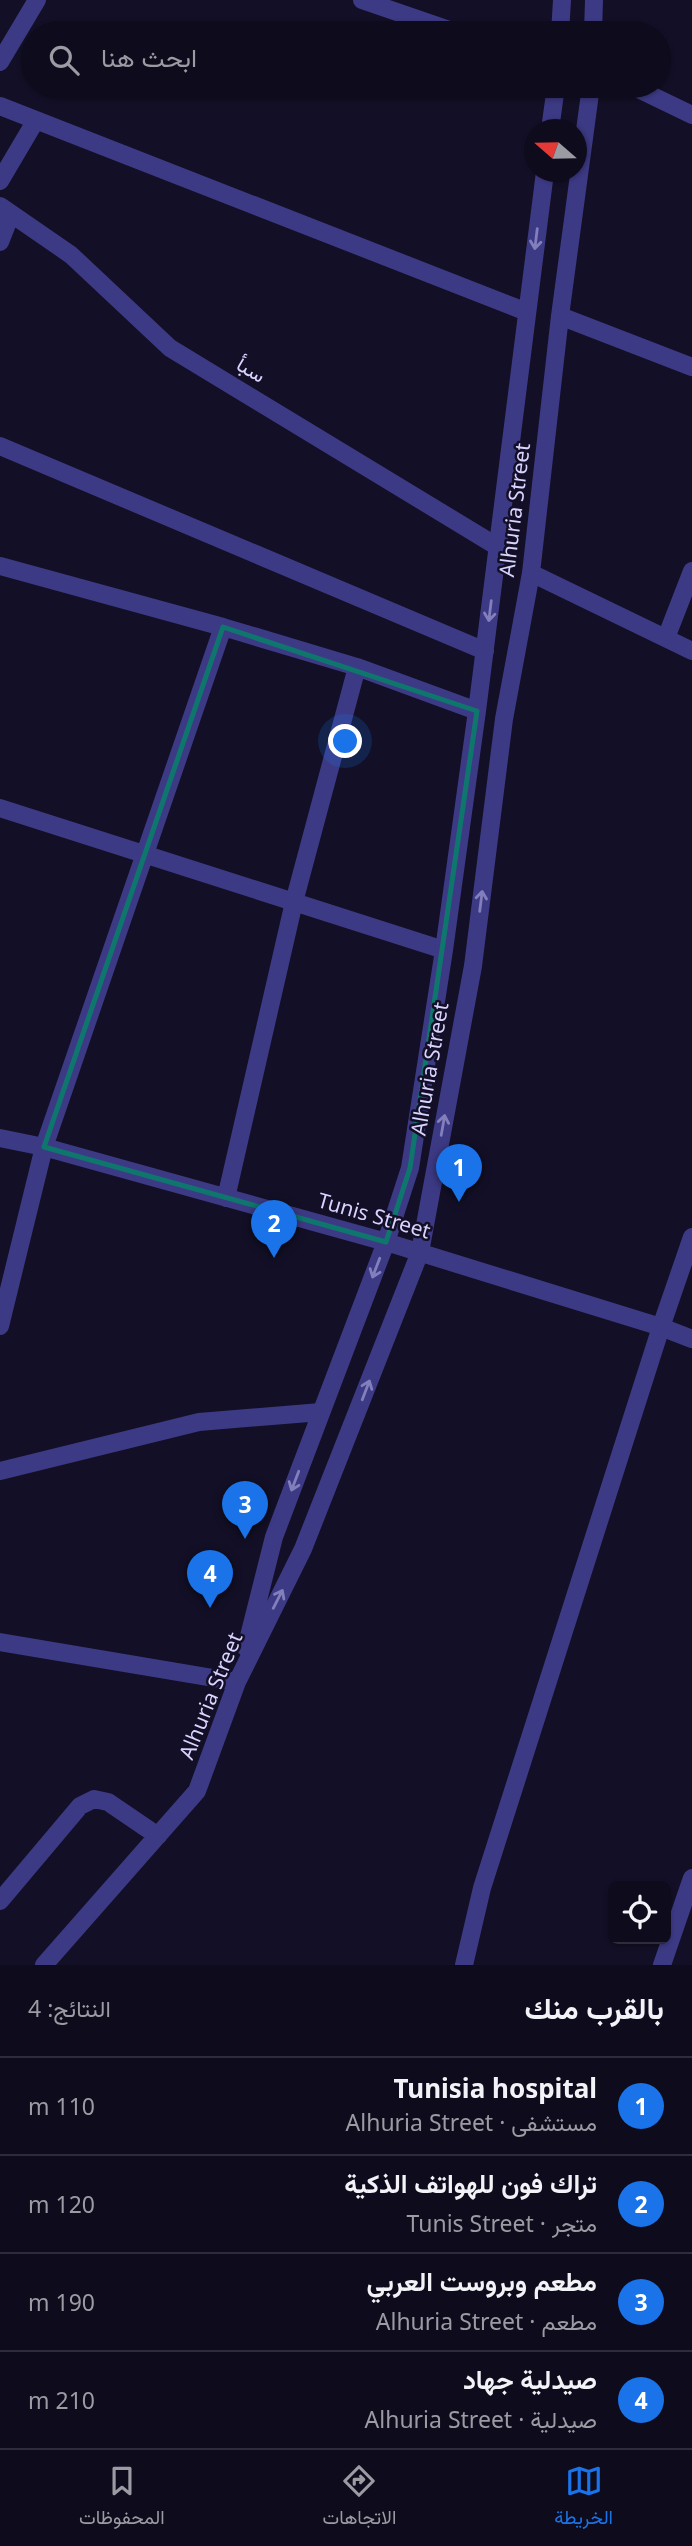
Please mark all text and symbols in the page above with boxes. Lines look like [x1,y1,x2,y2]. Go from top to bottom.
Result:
search box [21,21,671,98]
text: ابحث هنا [101,39,197,75]
icon: search [45,41,83,79]
north arrow [524,119,587,182]
one-way arrow [530,227,543,250]
street label: سبأ [232,350,271,389]
street label: Alhuria Street [492,441,536,578]
one-way arrow [484,599,497,622]
your location [328,724,362,758]
one-way arrow [474,890,487,913]
street label: Alhuria Street [404,1000,455,1138]
one-way arrow [437,1114,451,1137]
pin: 1 [436,1144,482,1202]
street label: Tunis Street [315,1186,434,1245]
pin: 2 [251,1200,297,1258]
one-way arrow [369,1257,382,1279]
one-way arrow [361,1379,374,1401]
one-way arrow [288,1469,301,1491]
pin: 3 [222,1481,268,1539]
pin: 4 [187,1550,233,1608]
one-way arrow [272,1589,286,1610]
street label: Alhuria Street [172,1628,248,1763]
map controls [608,1881,671,1944]
button: locate [608,1881,671,1944]
text: بالقرب منك [524,1987,664,2028]
text: النتائج: 4 [28,1992,111,2024]
text: Tunisia hospital [394,2070,597,2106]
text: 110 m [28,2090,95,2122]
text: 1 [634,2090,648,2122]
text: مستشفى · Alhuria Street [346,2106,597,2138]
text: تراك فون للهواتف الذكية [344,2165,597,2201]
text: 120 m [28,2188,95,2220]
text: 2 [634,2188,648,2220]
text: متجر · Tunis Street [407,2207,597,2239]
text: مطعم وبروست العربي [366,2263,597,2299]
text: 190 m [28,2286,95,2318]
text: 3 [634,2286,648,2318]
text: مطعم · Alhuria Street [376,2305,597,2337]
text: صيدلية جهاد [463,2361,597,2397]
text: 210 m [28,2384,95,2416]
text: 4 [634,2384,648,2416]
text: صيدلية · Alhuria Street [365,2403,597,2435]
tab: المحفوظات [79,2462,165,2534]
tab: الاتجاهات [323,2462,396,2534]
tab: الخريطة [554,2462,613,2534]

